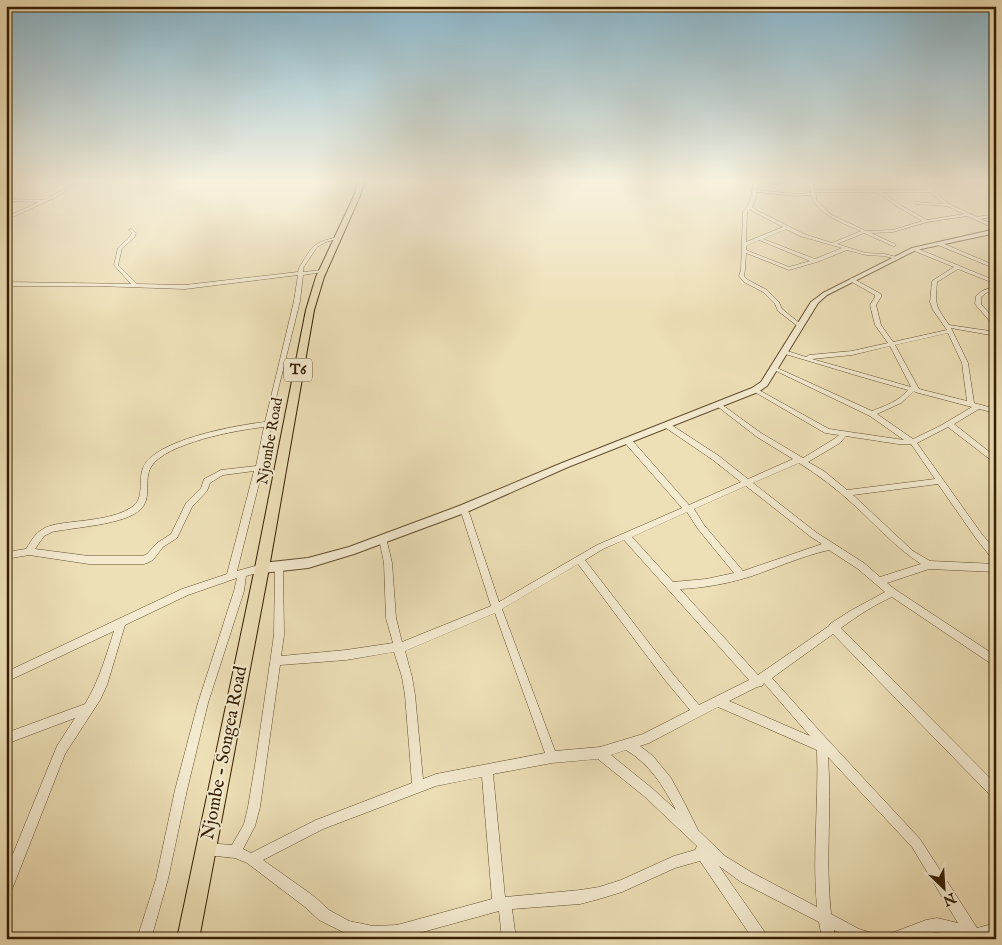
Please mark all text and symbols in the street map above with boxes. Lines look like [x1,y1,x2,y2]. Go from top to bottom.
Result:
road number: T6 [284,358,312,382]
street label: Njombe Road [253,395,287,486]
street label: Njombe - Songea Road [197,664,253,842]
north arrow [920,862,970,912]
text: N [940,888,959,910]

